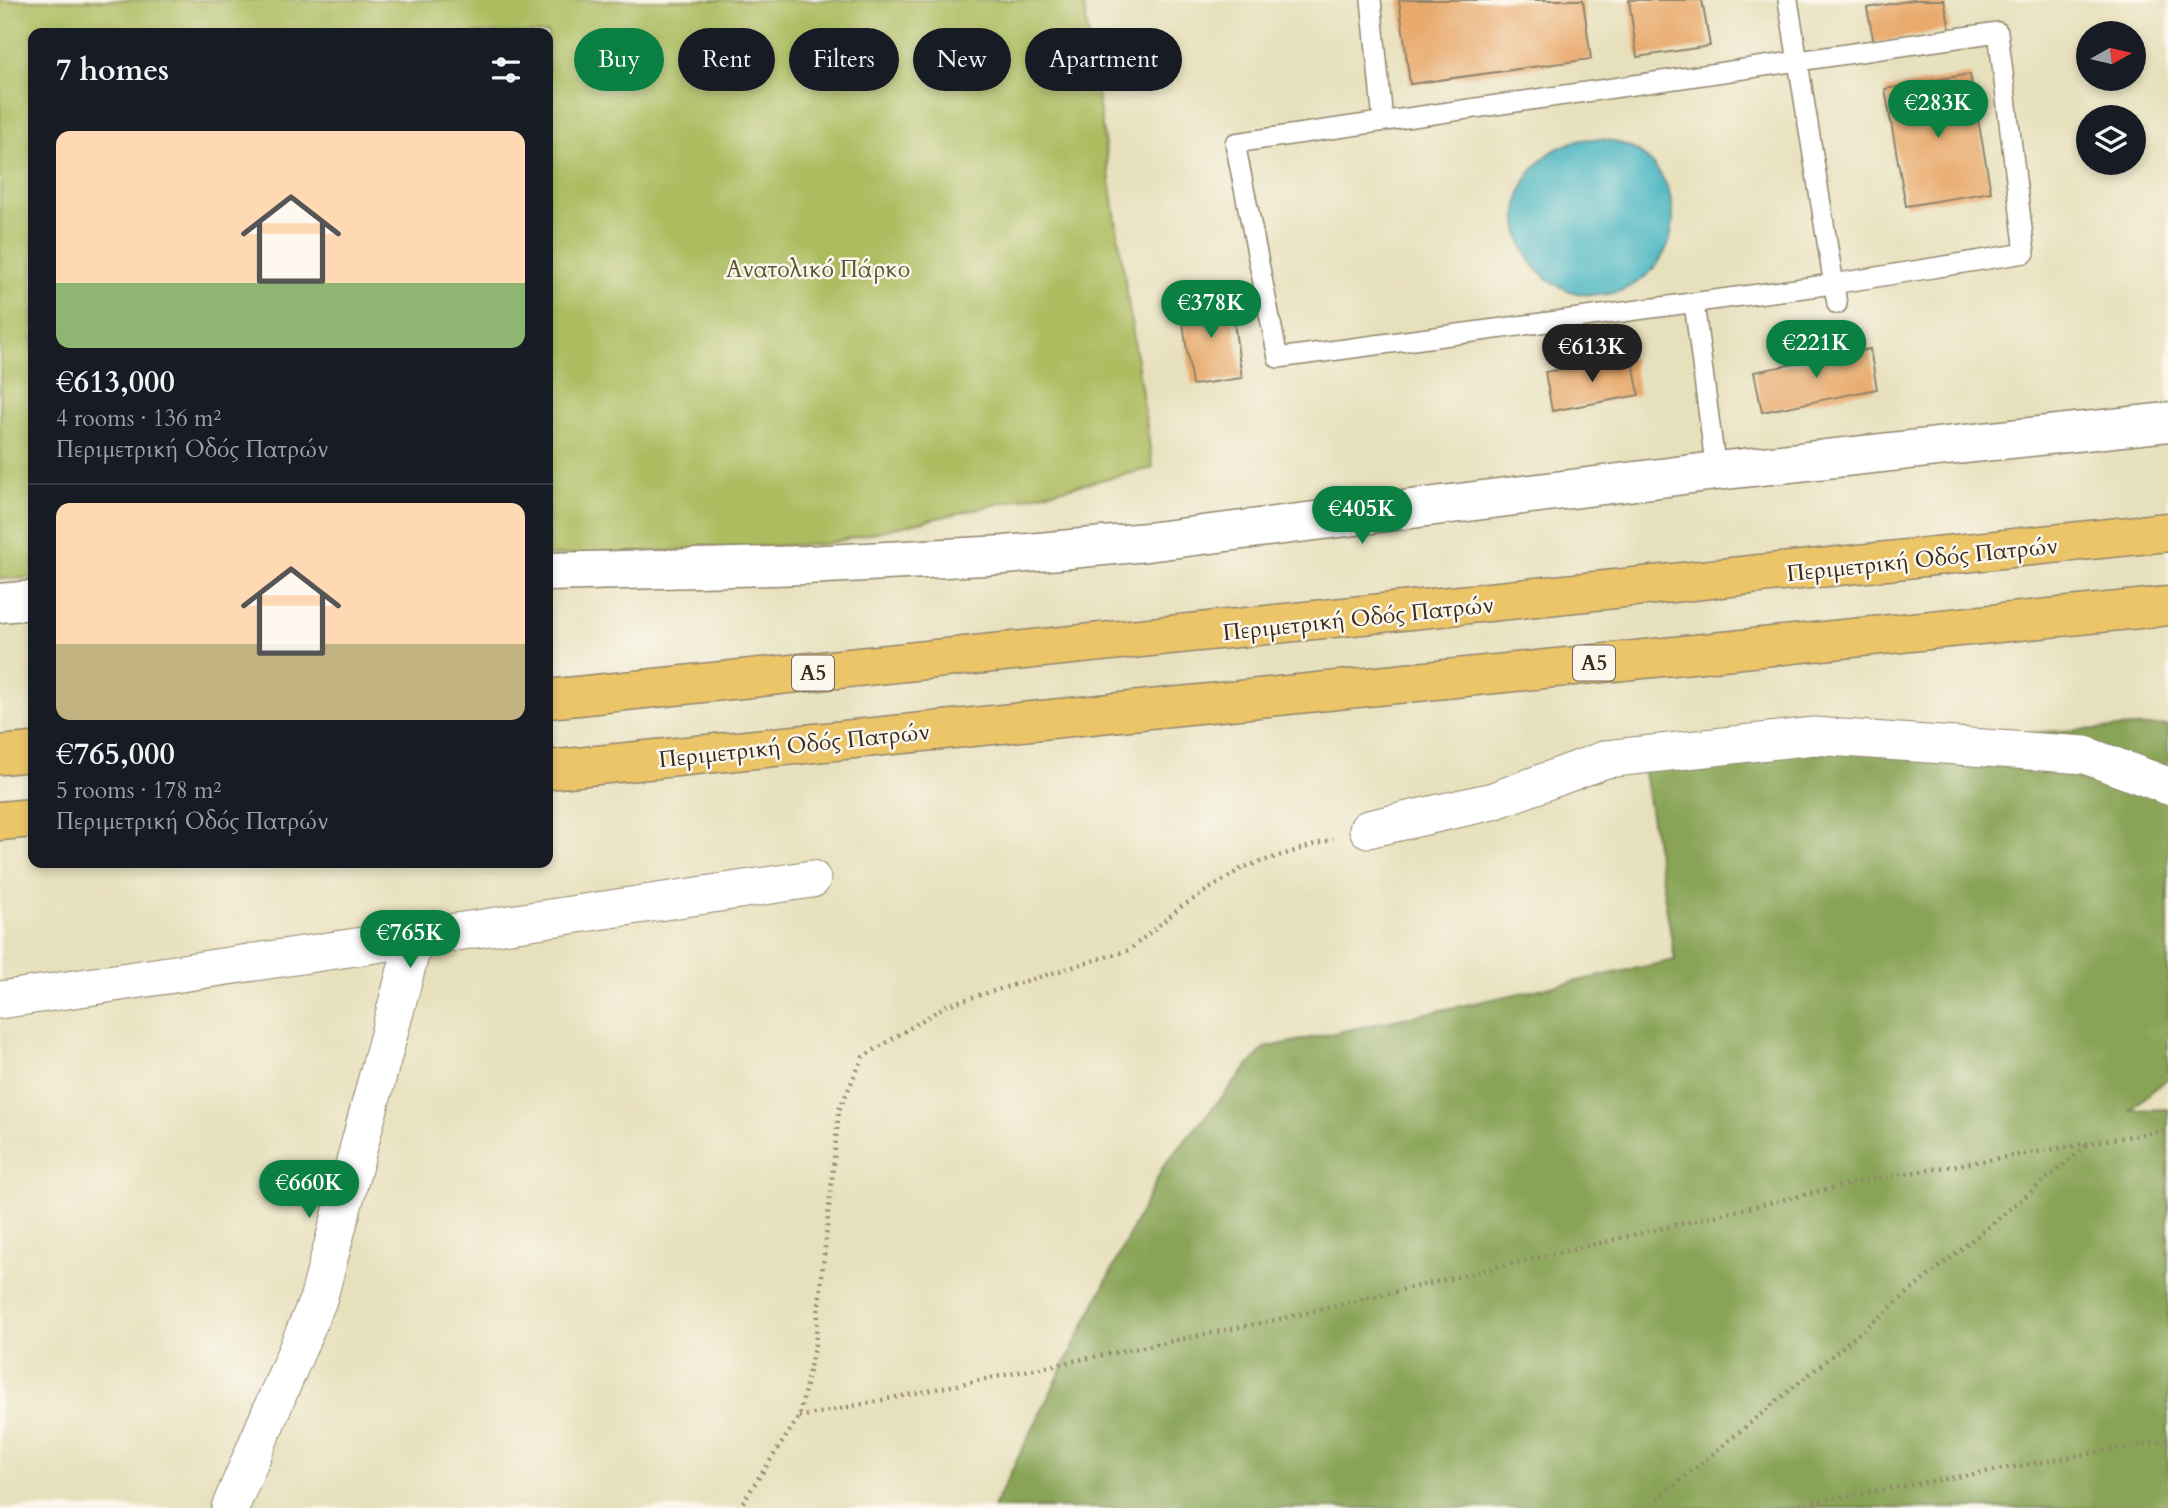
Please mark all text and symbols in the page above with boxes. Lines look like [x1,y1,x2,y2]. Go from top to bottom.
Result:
north arrow [2076,21,2146,91]
map controls [2076,21,2146,175]
chip: Buy [574,28,664,91]
chip: Rent [678,28,775,91]
chip: Filters [789,28,899,91]
chip: New [913,28,1011,91]
chip: Apartment [1025,28,1182,91]
text: 7 homes [56,50,169,91]
icon: filters [487,51,525,89]
pin: €283K [1889,80,1987,140]
text: €283K [1904,87,1972,118]
button: layers [2076,105,2146,175]
icon: home [228,176,354,302]
park label: Ανατολικό Πάρκο [726,254,910,285]
pin: €378K [1162,280,1260,340]
text: €378K [1177,287,1245,318]
pin: €221K [1767,320,1865,380]
pin: €613K [1543,324,1641,384]
text: €221K [1782,327,1850,358]
text: €613K [1558,331,1626,362]
text: €613,000 [56,362,175,403]
text: 4 rooms · 136 m² [56,403,221,434]
text: Περιμετρική Οδός Πατρών [56,434,328,465]
pin: €405K [1313,486,1411,546]
text: €405K [1328,493,1396,524]
street label: Περιμετρική Οδός Πατρών [1785,530,2059,589]
icon: home [228,548,354,674]
street label: Περιμετρική Οδός Πατρών [1221,589,1495,648]
road number: Α5 [1573,646,1615,680]
road number: Α5 [792,656,834,690]
street label: Περιμετρική Οδός Πατρών [657,716,931,775]
text: €765,000 [56,734,175,775]
text: 5 rooms · 178 m² [56,775,221,806]
text: Περιμετρική Οδός Πατρών [56,806,328,837]
pin: €765K [361,911,459,970]
text: €765K [376,917,444,948]
pin: €660K [260,1160,358,1220]
text: €660K [275,1167,343,1198]

